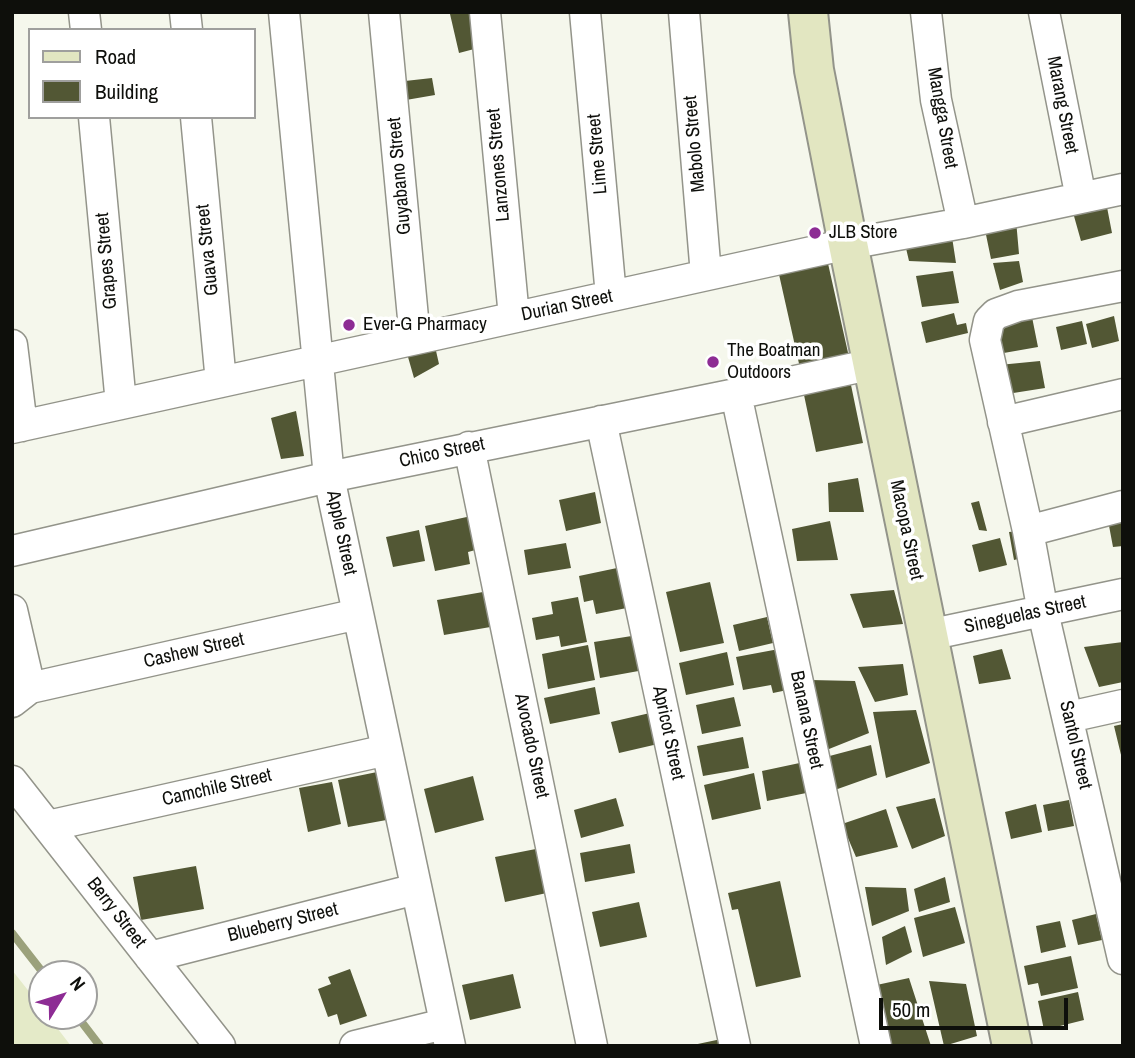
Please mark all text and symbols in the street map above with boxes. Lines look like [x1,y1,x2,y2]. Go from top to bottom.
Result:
legend [28,28,256,119]
text: Road [95,42,136,71]
street label: Marang Street [1041,54,1083,156]
street label: Mangga Street [922,66,962,170]
text: Building [95,77,158,106]
street label: Mabolo Street [679,95,711,193]
street label: Lanzones Street [483,107,515,223]
street label: Lime Street [583,113,613,195]
street label: Guyabano Street [384,116,416,236]
street label: Guava Street [192,203,224,297]
street label: Grapes Street [91,212,123,310]
place label: JLB Store [829,222,897,244]
marker: JLB Store [807,225,823,241]
street label: Durian Street [519,285,615,327]
place label: Ever-G Pharmacy [363,314,487,336]
marker: Ever-G Pharmacy [341,317,357,333]
place label: The Boatman Outdoors [727,340,821,384]
marker: The Boatman Outdoors [705,354,721,370]
street label: Chico Street [397,433,487,473]
street label: Macopa Street [884,478,928,582]
street label: Apple Street [321,489,361,577]
street label: Sineguelas Street [962,591,1088,639]
street label: Cashew Street [142,628,246,674]
street label: Banana Street [784,669,828,771]
street label: Apricot Street [647,684,689,782]
street label: Avocado Street [509,692,553,800]
street label: Santol Street [1054,699,1096,791]
street label: Camchile Street [160,764,274,812]
street label: Berry Street [81,873,151,953]
street label: Blueberry Street [226,898,340,948]
north arrow [28,960,98,1030]
text: N [64,971,92,996]
scale bar [883,984,1072,1028]
text: 50 m [892,995,930,1024]

